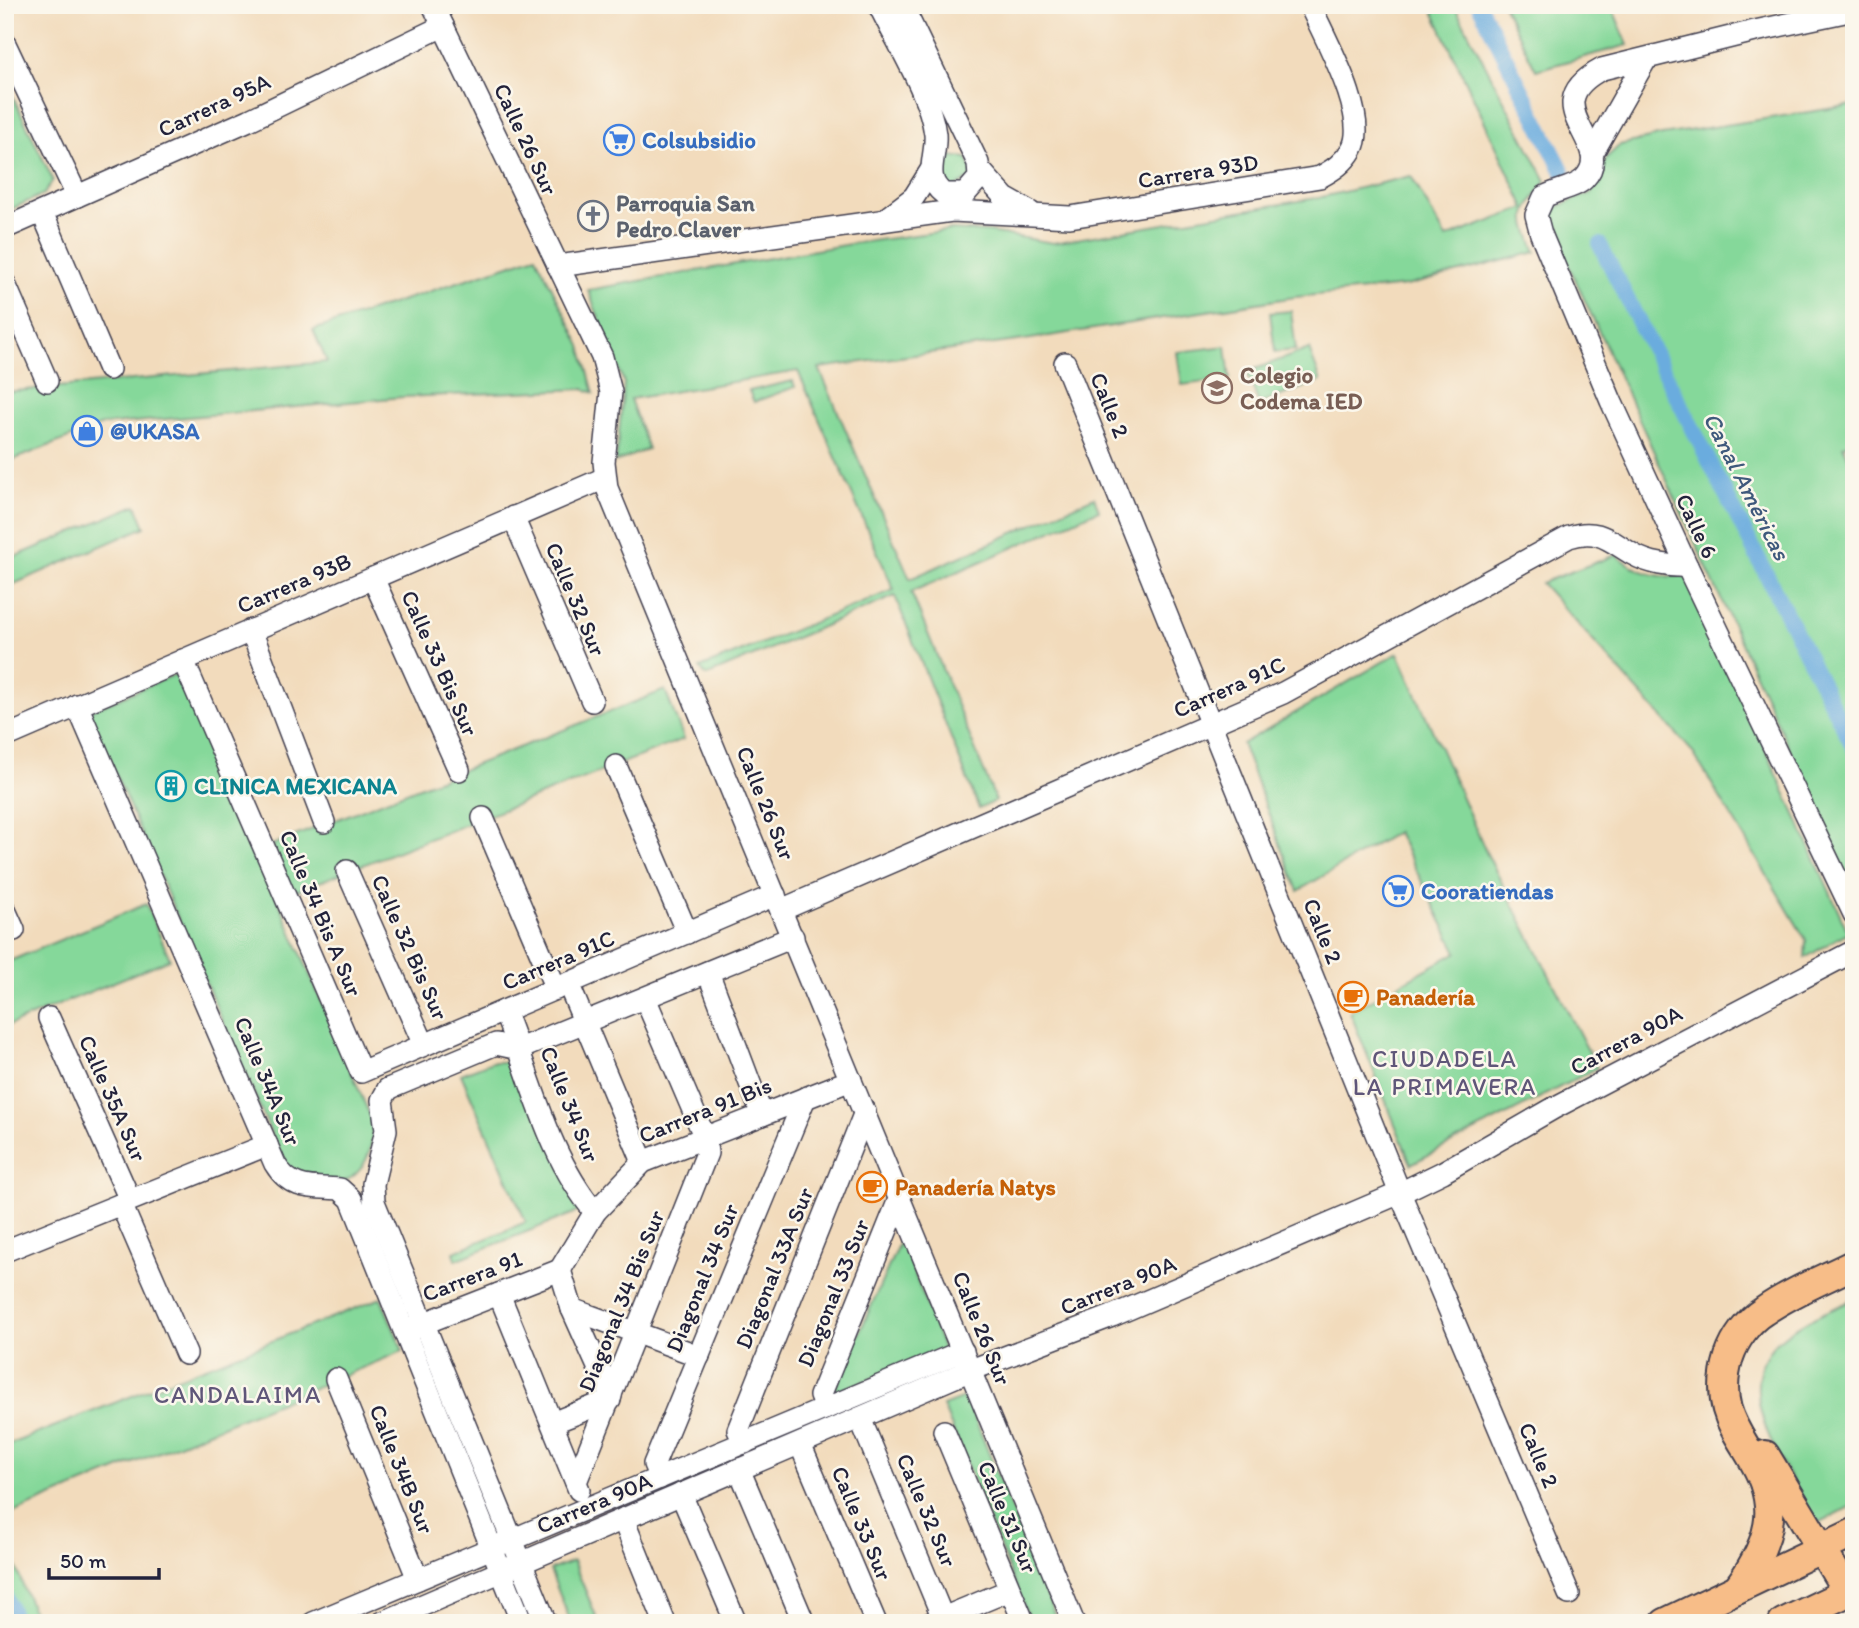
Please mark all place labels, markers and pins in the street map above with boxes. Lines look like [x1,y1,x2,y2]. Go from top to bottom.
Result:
supermarket icon: Colsubsidio [602,123,636,157]
place label: Colsubsidio [642,126,756,154]
place label: Parroquia San Pedro Claver [616,189,756,243]
church icon: Parroquia San Pedro Claver [576,199,610,233]
place label: Colegio Codema IED [1240,361,1363,415]
school or university icon: Colegio Codema IED [1200,371,1234,405]
shop icon: @UKASA [70,414,104,448]
place label: @UKASA [110,417,200,445]
building icon: CLINICA MEXICANA [154,769,188,803]
place label: CLINICA MEXICANA [194,772,397,800]
supermarket icon: Cooratiendas [1381,874,1415,908]
place label: Cooratiendas [1421,877,1554,905]
cafe icon: Panadería [1336,980,1370,1014]
place label: Panadería [1376,983,1476,1011]
cafe icon: Panadería Natys [855,1170,889,1204]
place label: Panadería Natys [895,1173,1056,1201]

